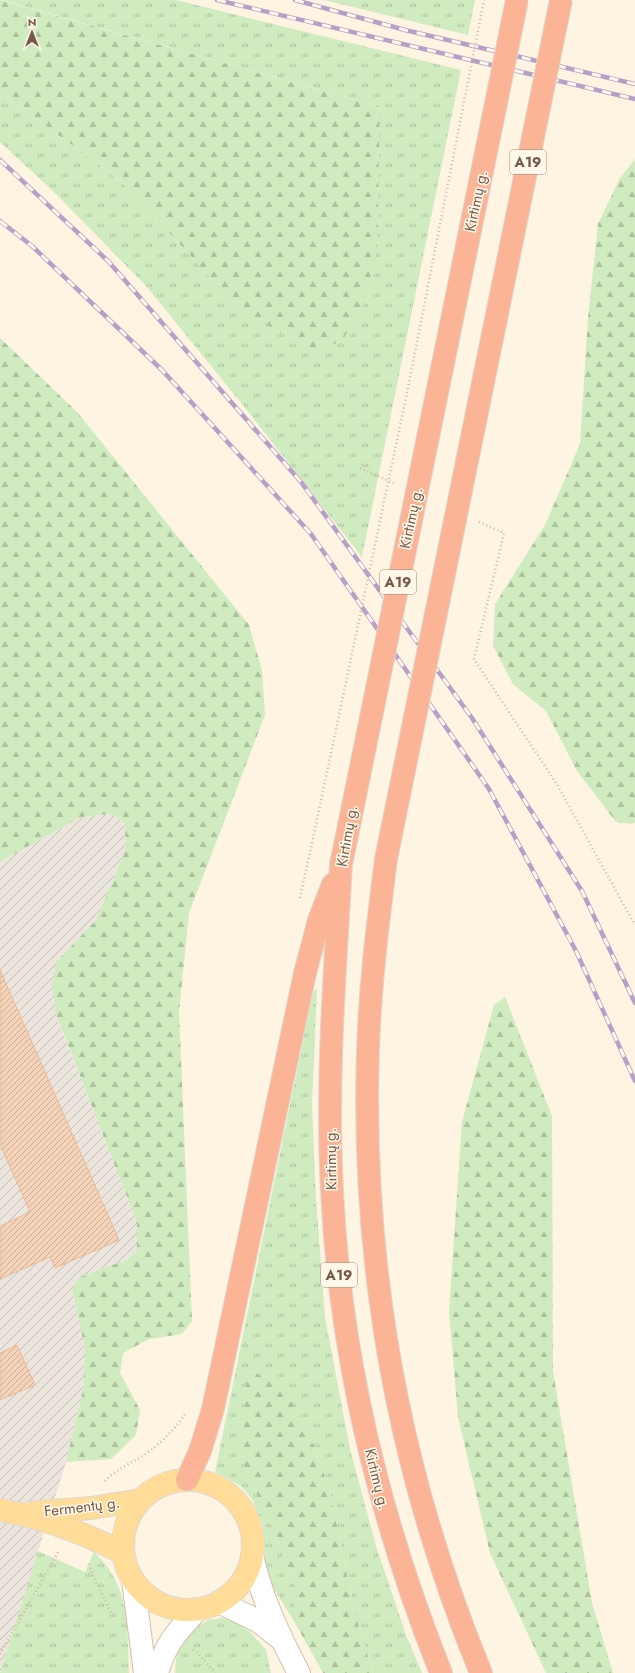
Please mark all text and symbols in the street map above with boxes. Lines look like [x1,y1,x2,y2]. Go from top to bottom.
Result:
north arrow [12,12,52,52]
text: N [28,14,36,30]
road number: A19 [510,150,546,174]
street label: Kirtimų g. [459,168,493,234]
street label: Kirtimų g. [394,485,428,551]
road number: A19 [380,570,416,594]
street label: Kirtimų g. [331,803,363,869]
street label: Kirtimų g. [319,1128,343,1190]
road number: A19 [321,1263,357,1287]
street label: Kirtimų g. [359,1446,395,1512]
street label: Fermentų g. [43,1491,121,1523]

